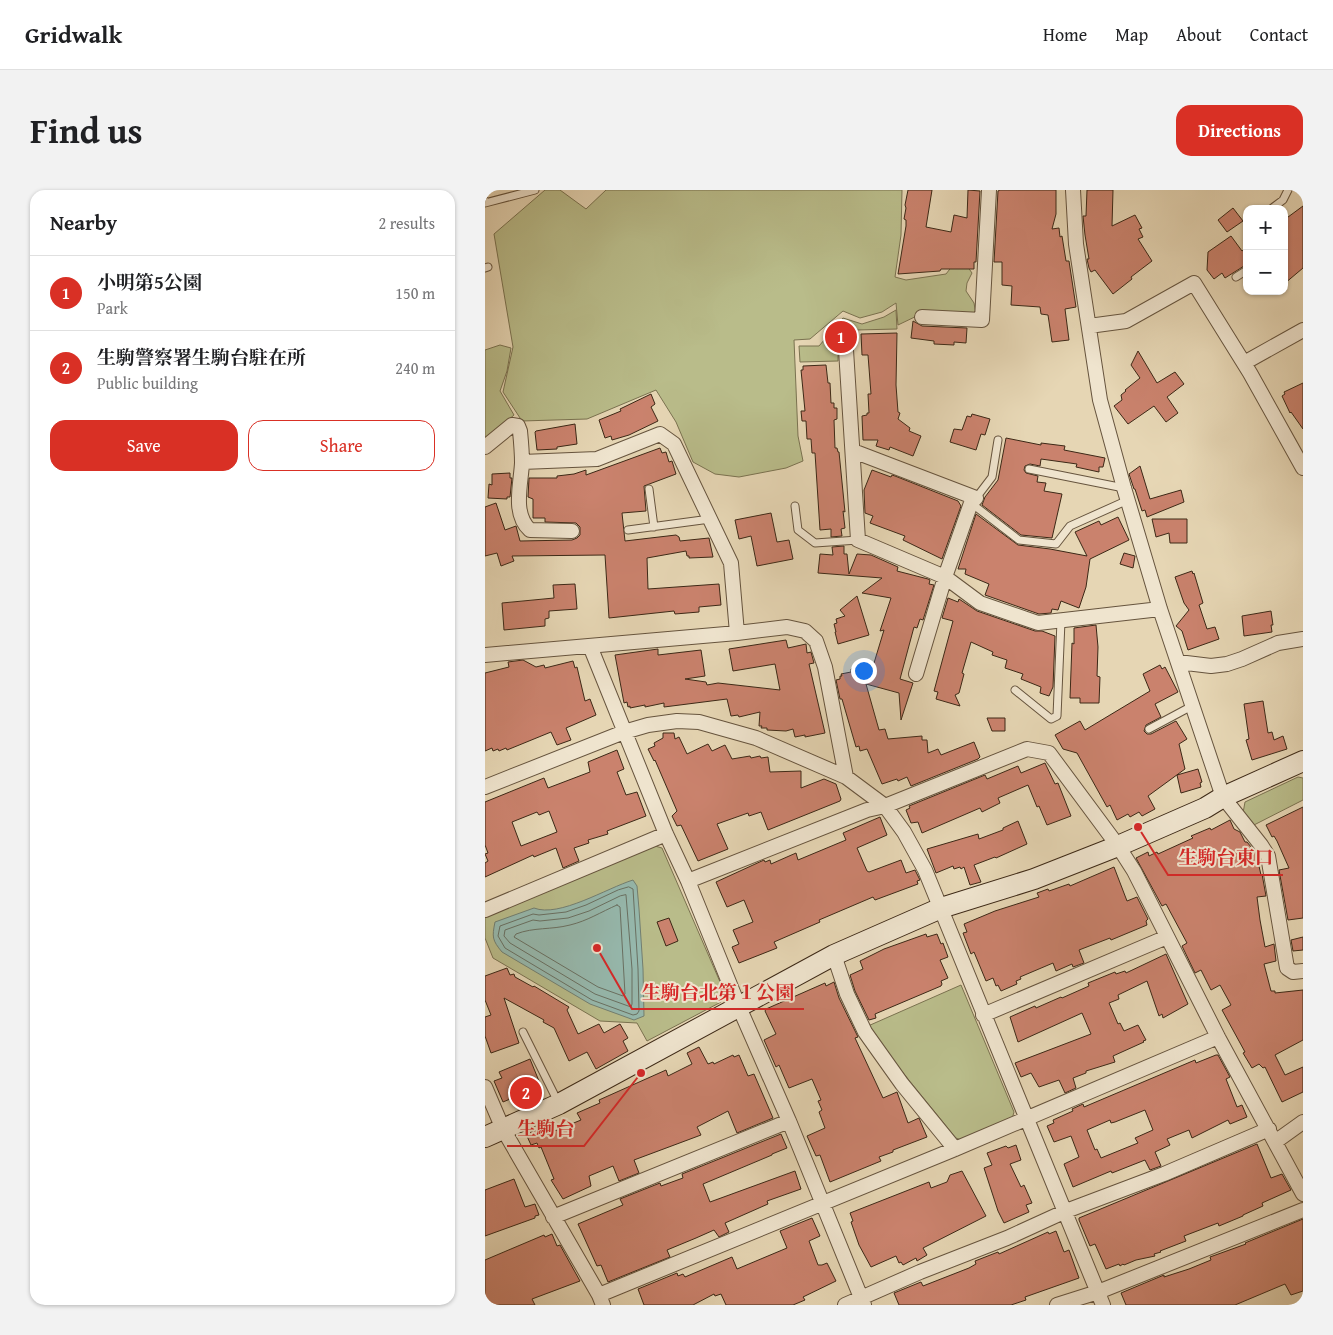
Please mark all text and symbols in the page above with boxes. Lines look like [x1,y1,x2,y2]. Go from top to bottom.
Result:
text: Gridwalk [25,17,122,52]
text: Home [1043,21,1087,48]
text: Map [1115,21,1148,48]
text: About [1176,21,1222,48]
text: Contact [1250,21,1308,48]
text: Find us [30,105,143,156]
button: Directions [1176,105,1303,156]
map controls [1243,205,1288,295]
button: + [1243,205,1288,250]
text: Nearby [50,207,117,238]
text: 2 results [378,211,435,235]
button: − [1243,250,1288,295]
text: 小明第5公園 [97,268,202,296]
text: 1 [62,281,70,305]
text: 150 m [395,281,435,305]
text: Park [97,296,128,320]
pin: 1 [825,318,857,356]
text: 生駒警察署生駒台駐在所 [97,343,306,371]
text: 2 [62,356,70,380]
text: 240 m [395,356,435,380]
text: Public building [97,371,198,395]
button: Save [50,420,238,471]
button: Share [248,420,435,471]
your location [851,658,877,684]
callout: 生駒台東口 [1168,841,1283,875]
text: 生駒台東口 [1178,843,1274,871]
callout: 生駒台北第１公園 [632,975,804,1009]
text: 生駒台北第１公園 [642,978,794,1006]
pin: 2 [510,1074,542,1112]
callout: 生駒台 [507,1112,584,1146]
text: 生駒台 [517,1114,575,1142]

